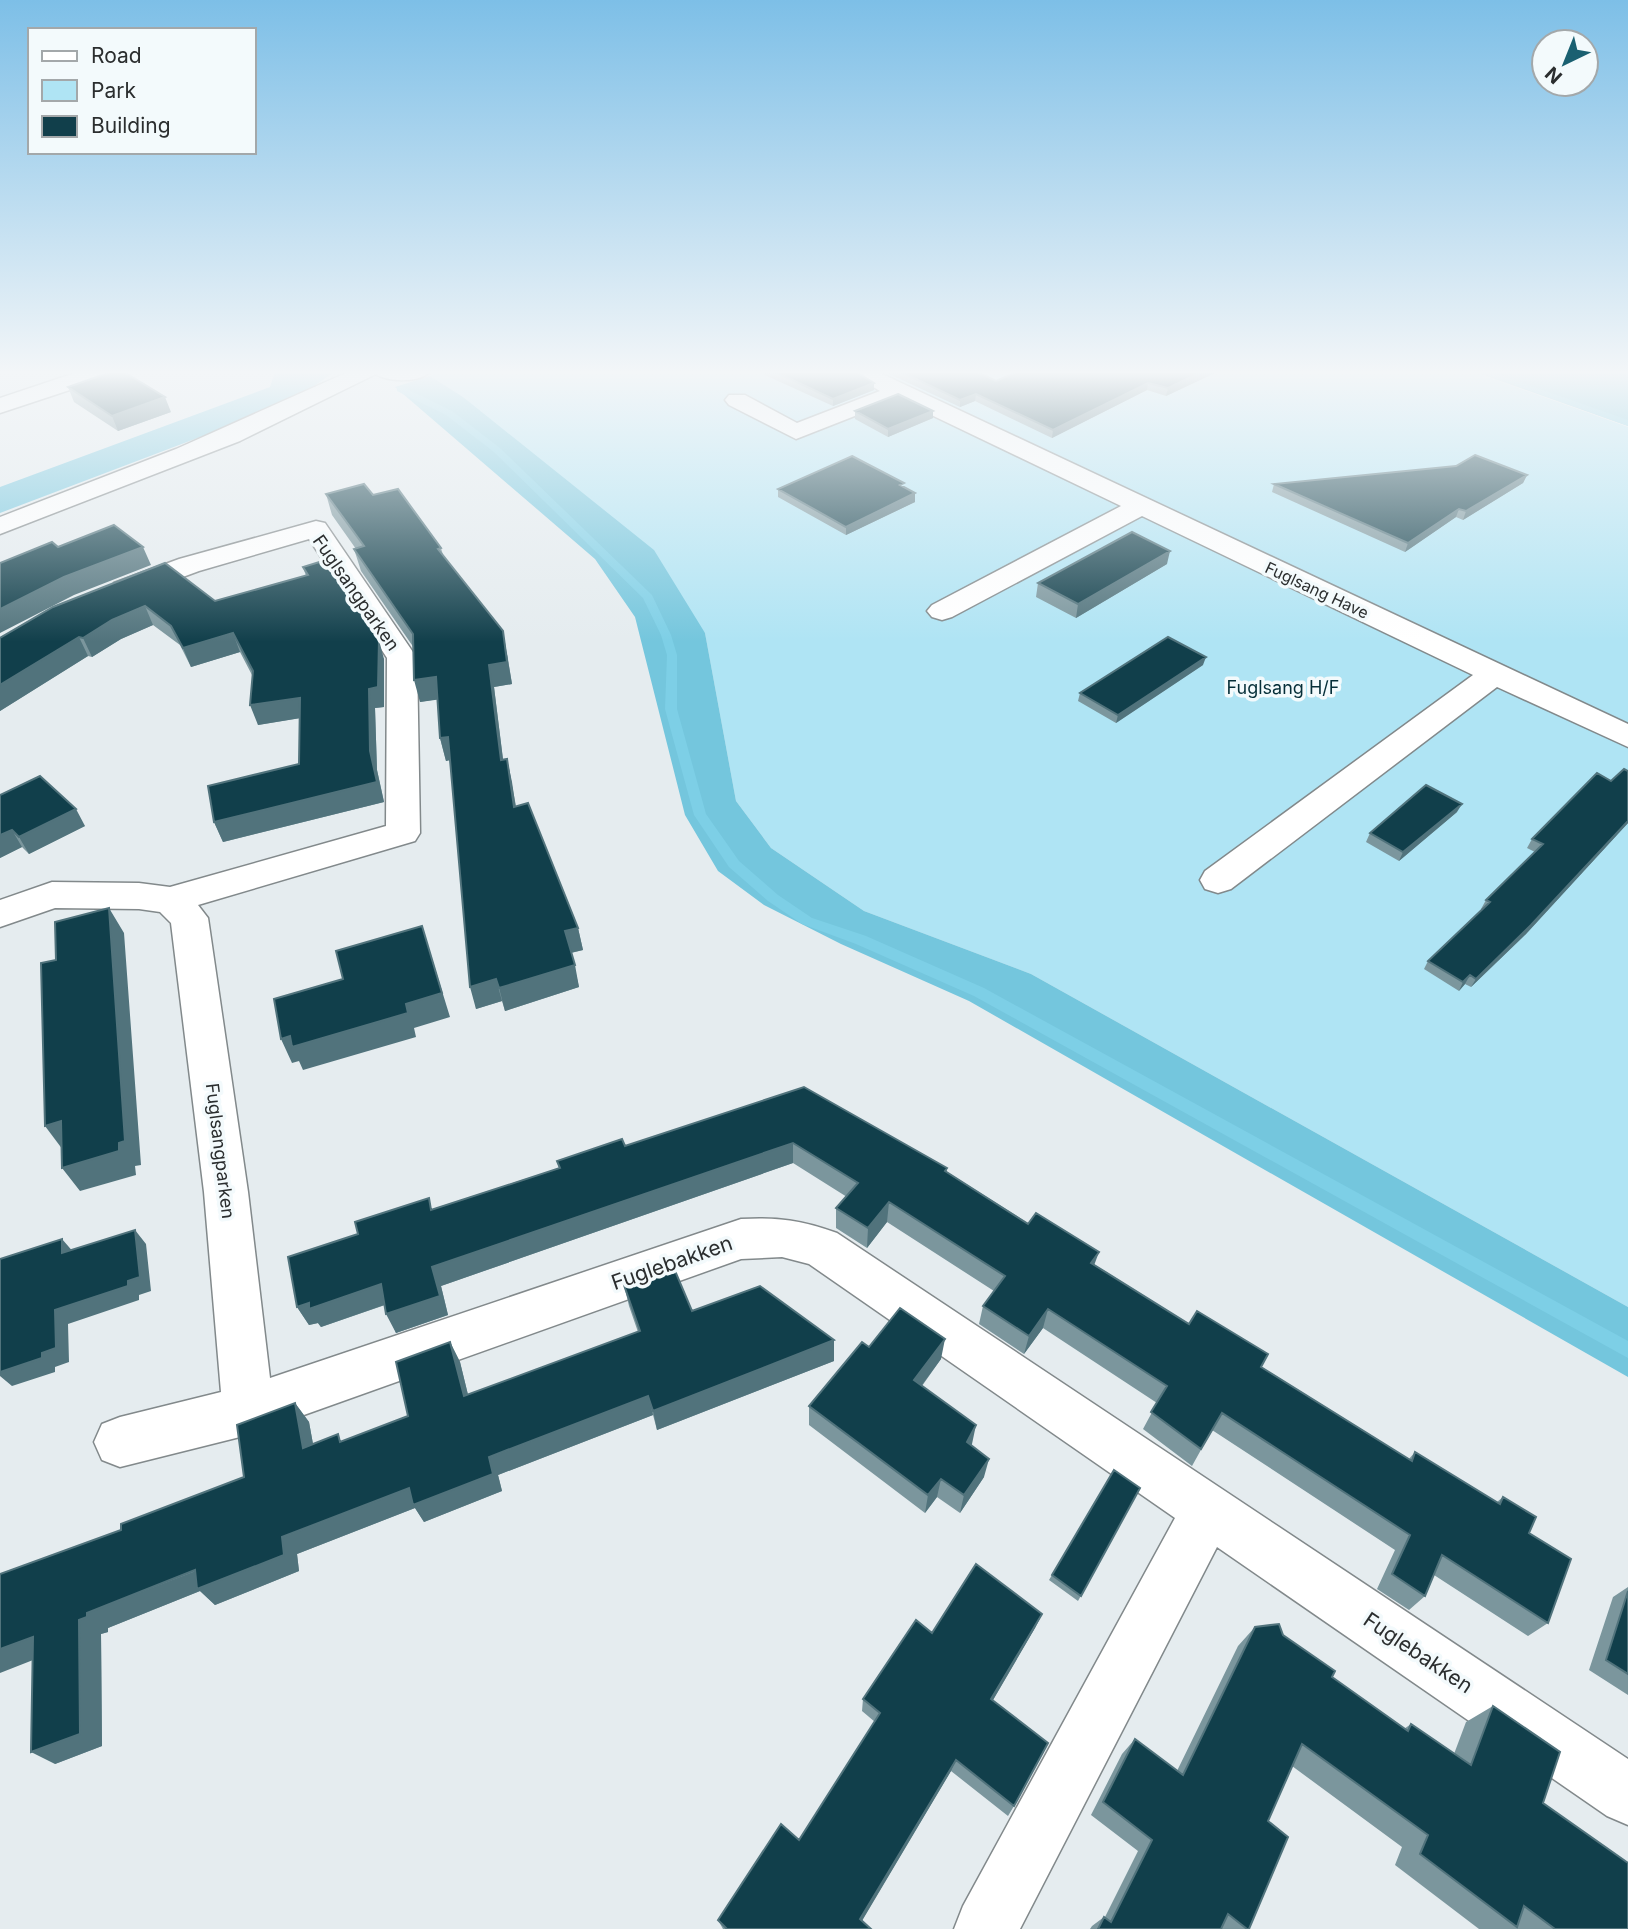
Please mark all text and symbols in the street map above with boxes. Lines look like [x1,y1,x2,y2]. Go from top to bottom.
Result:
legend [28,28,256,154]
north arrow [1530,28,1600,98]
text: Road [91,43,142,68]
text: N [1541,62,1567,88]
text: Park [91,78,136,103]
text: Building [91,113,171,138]
street label: Fuglsangparken [309,531,404,655]
street label: Fuglsang Have [1262,557,1372,623]
park label: Fuglsang H/F [1227,677,1339,698]
street label: Fuglsangparken [202,1082,239,1220]
street label: Fuglebakken [608,1230,736,1295]
street label: Fuglebakken [1359,1607,1478,1698]

